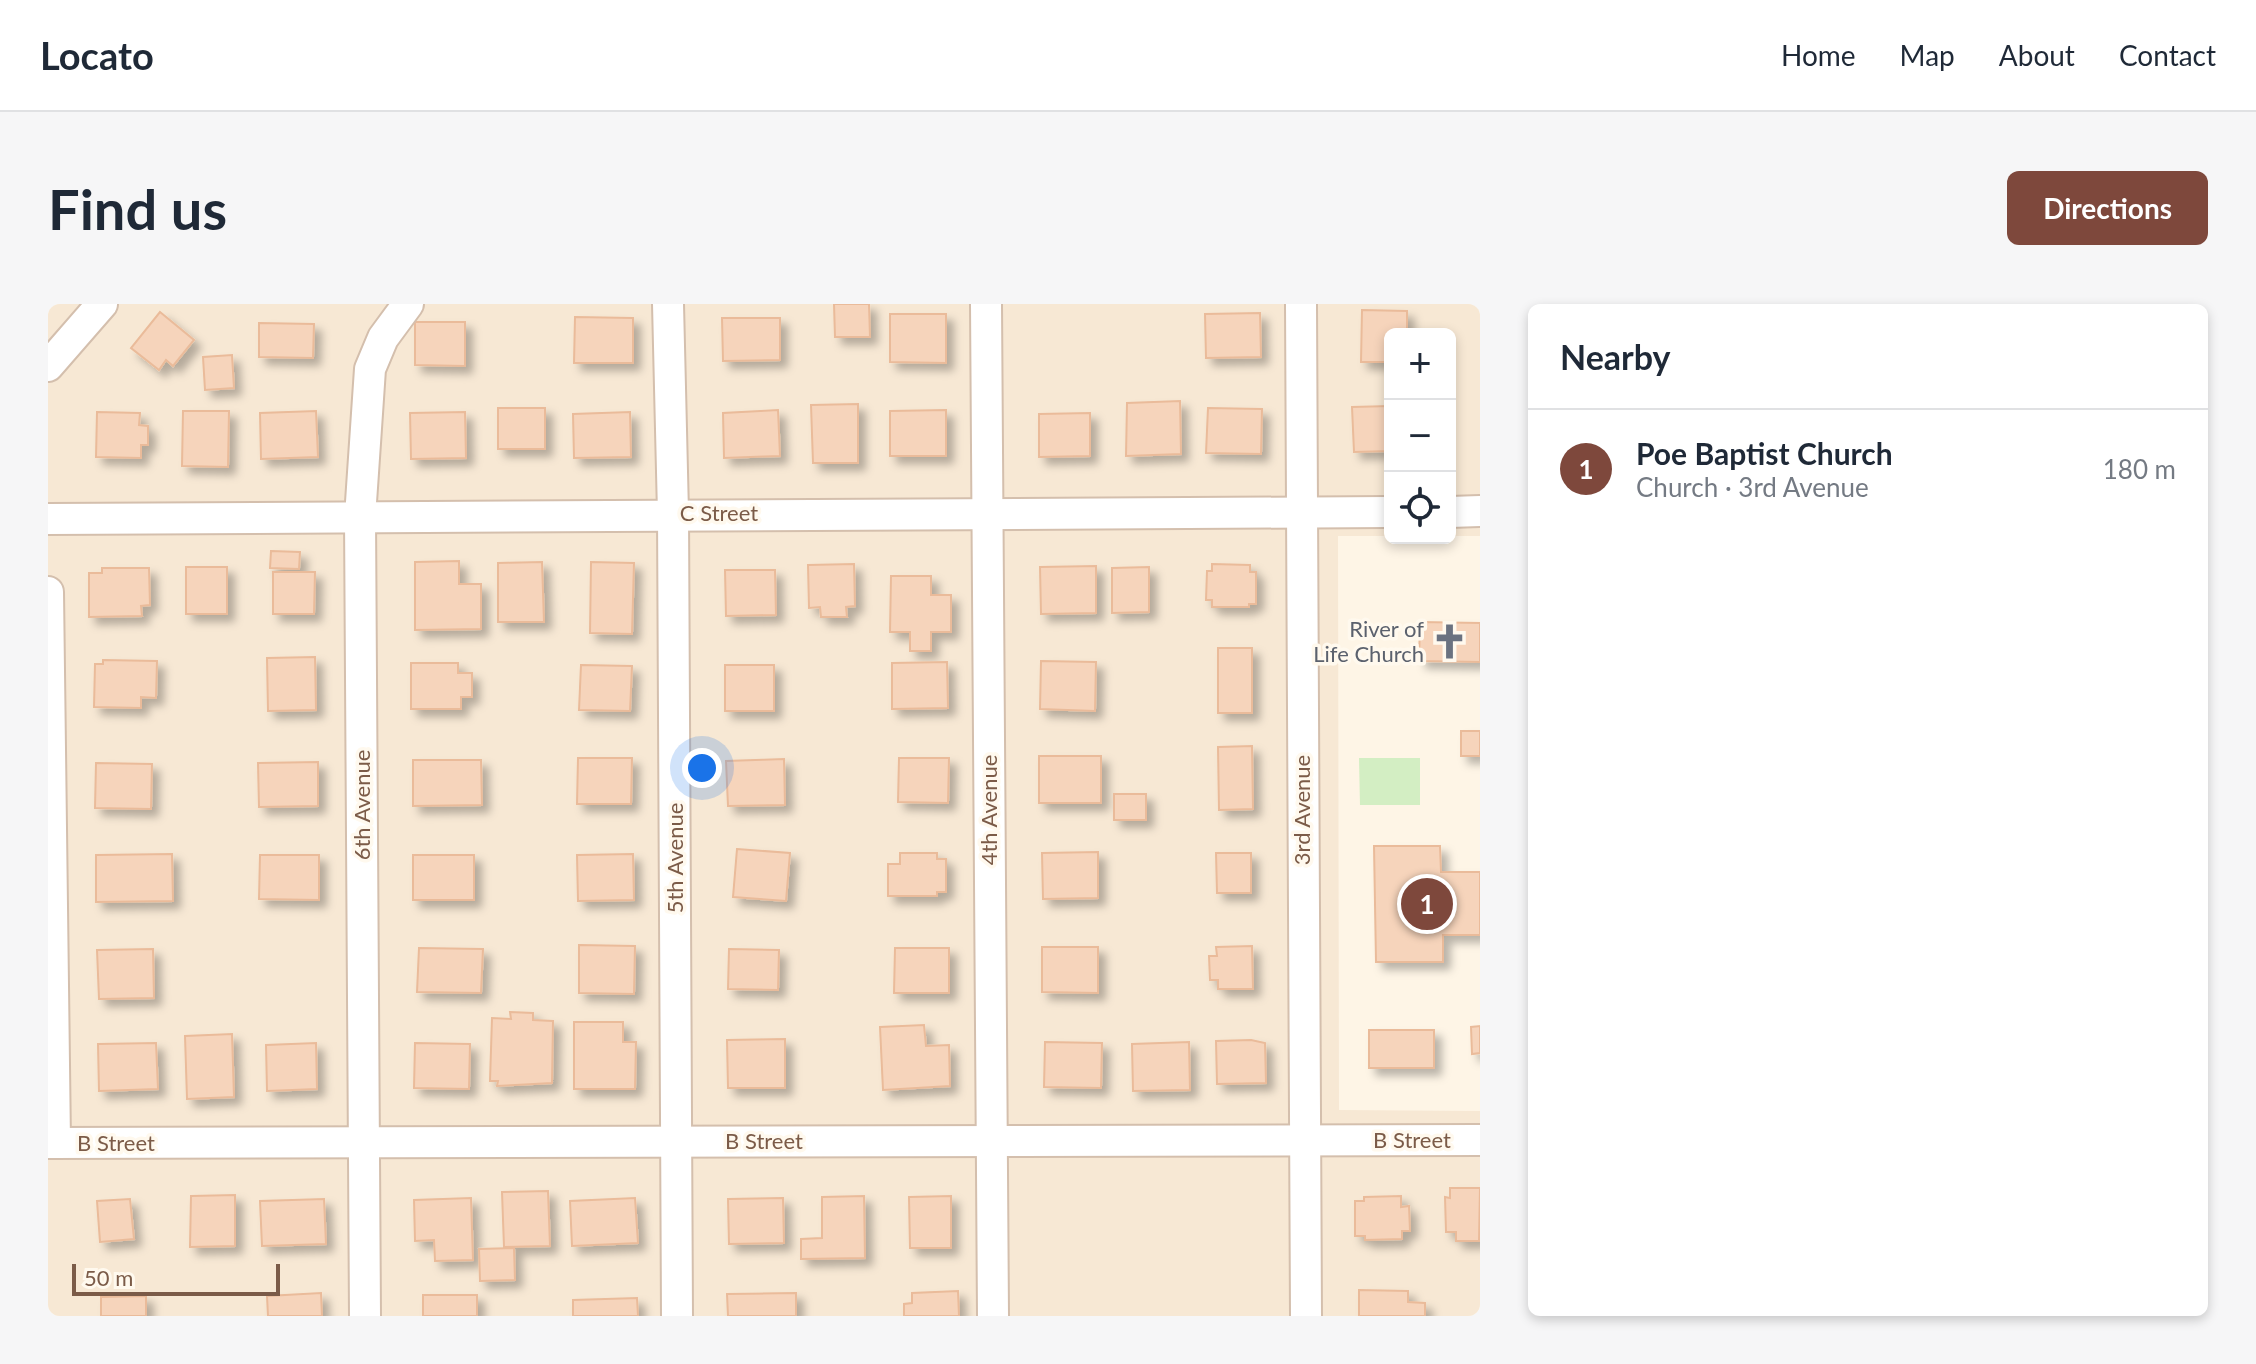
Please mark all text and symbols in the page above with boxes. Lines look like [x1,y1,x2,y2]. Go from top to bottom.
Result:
text: Locato [40,32,154,78]
text: Home [1781,38,1856,72]
text: Map [1900,38,1955,72]
text: About [1999,38,2075,72]
text: Contact [2119,38,2216,72]
button: Directions [2007,171,2208,245]
text: Find us [48,175,227,242]
map controls [1384,328,1456,544]
button: + [1384,328,1456,400]
text: Nearby [1560,336,1671,377]
button: − [1384,400,1456,472]
text: Poe Baptist Church [1636,435,1893,471]
text: 1 [1578,453,1594,485]
text: 180 m [2103,453,2176,485]
text: Church · 3rd Avenue [1636,471,1869,503]
button: locate [1384,472,1456,544]
street label: C Street [680,499,758,526]
place label: River of Life Church [1313,615,1424,667]
church icon: River of Life Church [1431,623,1469,661]
your location [682,748,722,788]
street label: 6th Avenue [348,750,375,860]
street label: 4th Avenue [975,755,1002,865]
street label: 3rd Avenue [1288,755,1315,865]
street label: 5th Avenue [661,803,688,913]
pin: 1 [1401,874,1453,934]
street label: B Street [1373,1126,1451,1153]
street label: B Street [725,1127,803,1154]
street label: B Street [77,1129,155,1156]
scale bar [72,1260,280,1296]
text: 50 m [84,1264,133,1291]

